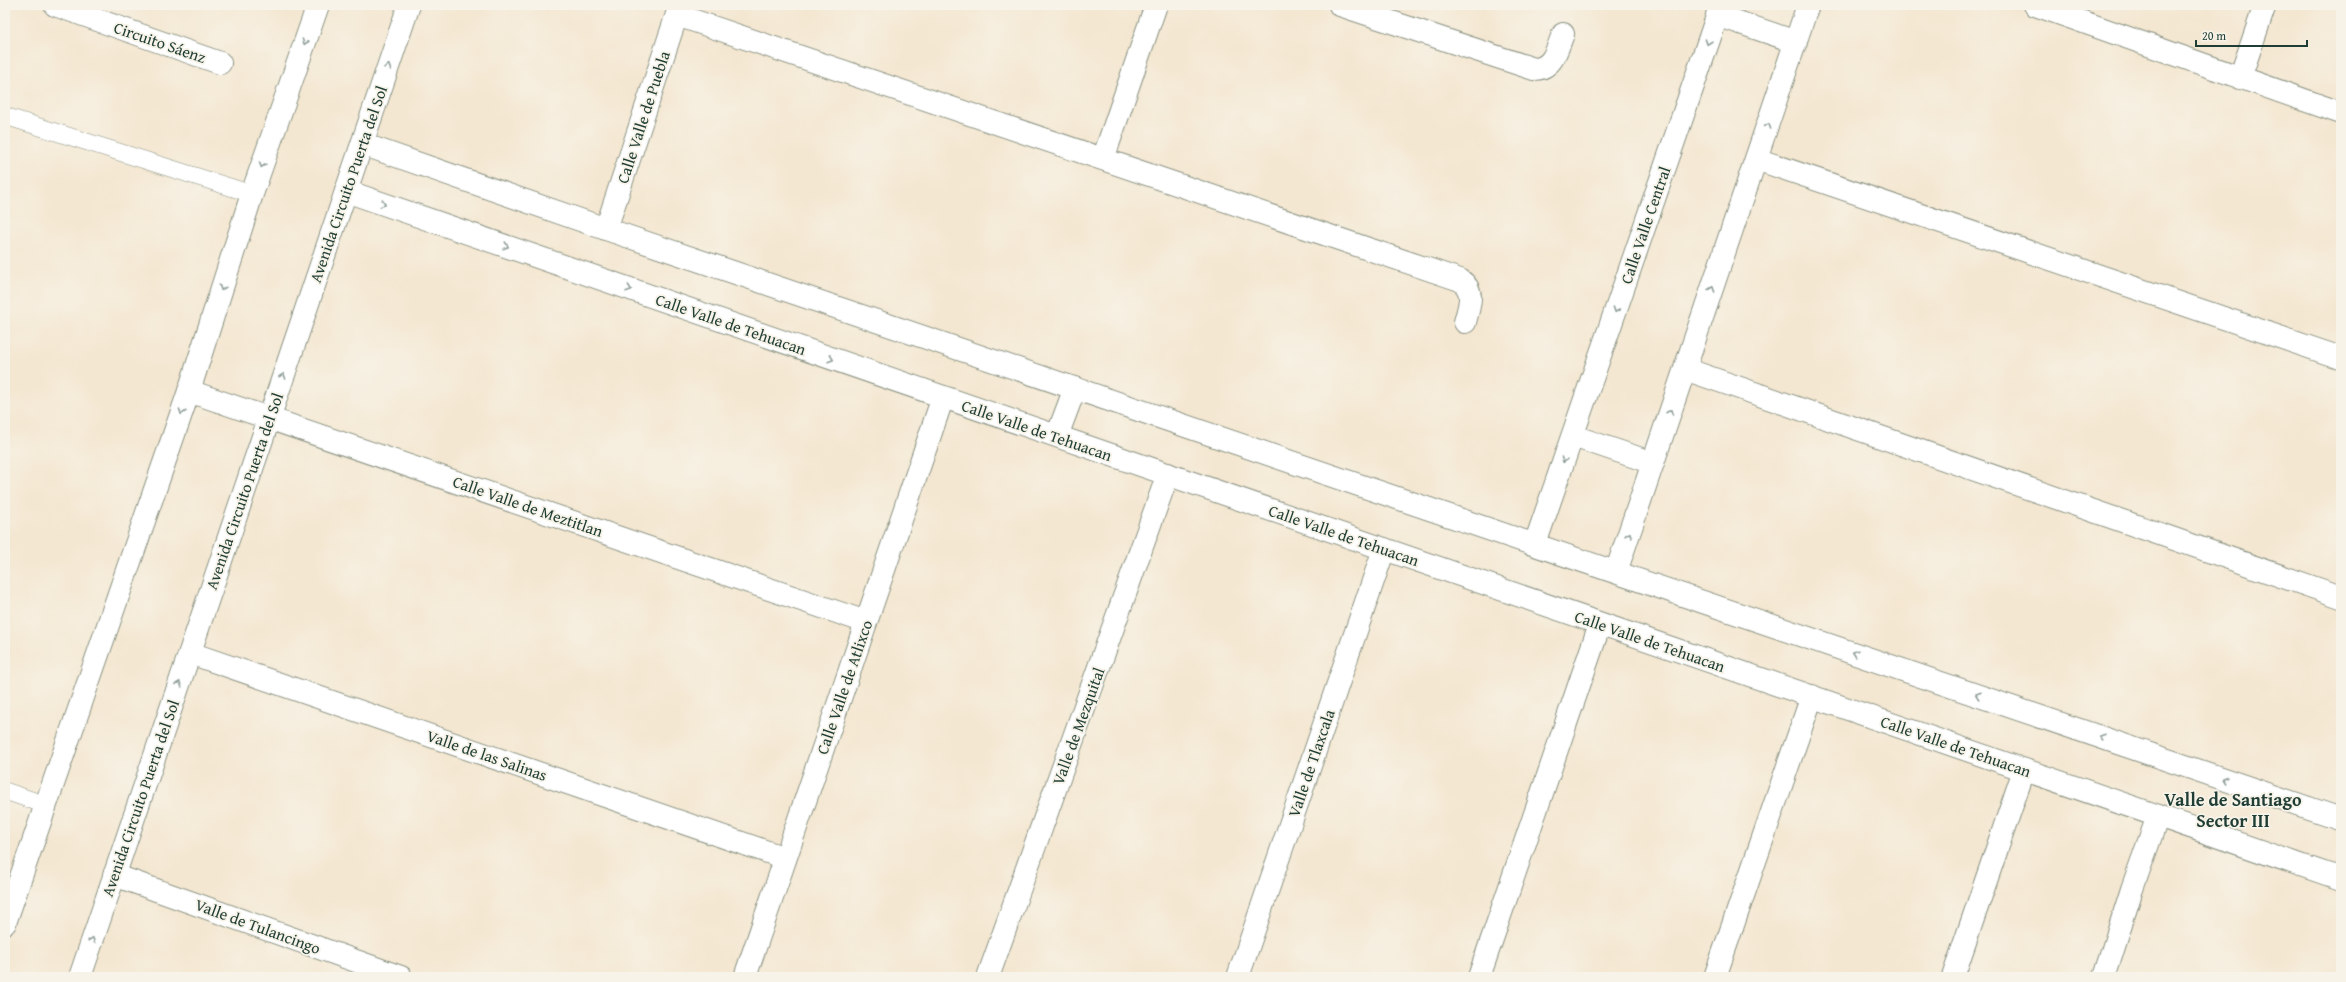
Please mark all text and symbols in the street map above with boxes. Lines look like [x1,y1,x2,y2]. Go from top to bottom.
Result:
street label: Circuito Sáenz [111,15,209,69]
scale bar [2196,22,2307,48]
text: 20 m [2202,27,2226,44]
one-way arrow [301,38,310,45]
one-way arrow [1704,38,1713,45]
street label: Calle Valle de Puebla [610,47,676,186]
one-way arrow [384,64,392,71]
street label: Avenida Circuito Puerta del Sol [303,82,393,286]
one-way arrow [1763,123,1771,130]
one-way arrow [259,161,267,168]
street label: Calle Valle Central [1614,163,1676,287]
one-way arrow [379,199,386,208]
one-way arrow [502,242,509,250]
one-way arrow [625,284,632,292]
one-way arrow [218,285,227,292]
one-way arrow [1707,285,1716,292]
street label: Calle Valle de Tehuacan [653,287,809,361]
one-way arrow [1612,307,1621,314]
one-way arrow [827,354,834,362]
one-way arrow [279,372,287,379]
street label: Avenida Circuito Puerta del Sol [199,389,289,593]
street label: Calle Valle de Tehuacan [959,393,1115,467]
one-way arrow [178,408,187,415]
one-way arrow [1665,408,1674,415]
one-way arrow [1561,456,1569,463]
street label: Calle Valle de Meztitlan [450,469,606,543]
street label: Calle Valle de Tehuacan [1266,498,1422,572]
one-way arrow [1624,532,1632,539]
street label: Calle Valle de Tehuacan [1572,604,1728,678]
street label: Calle Valle de Atlixco [810,617,878,757]
one-way arrow [1852,650,1859,658]
street label: Valle de Mezquital [1046,663,1111,788]
one-way arrow [174,681,183,688]
one-way arrow [1975,692,1982,700]
street label: Avenida Circuito Puerta del Sol [95,696,185,900]
street label: Valle de Tlaxcala [1281,705,1341,820]
street label: Calle Valle de Tehuacan [1878,709,2034,783]
street label: Valle de las Salinas [424,723,550,787]
one-way arrow [2098,734,2105,742]
one-way arrow [2221,776,2228,784]
district label: Valle de Santiago Sector III [2164,786,2302,834]
street label: Valle de Tulancingo [192,892,324,960]
one-way arrow [87,937,96,944]

